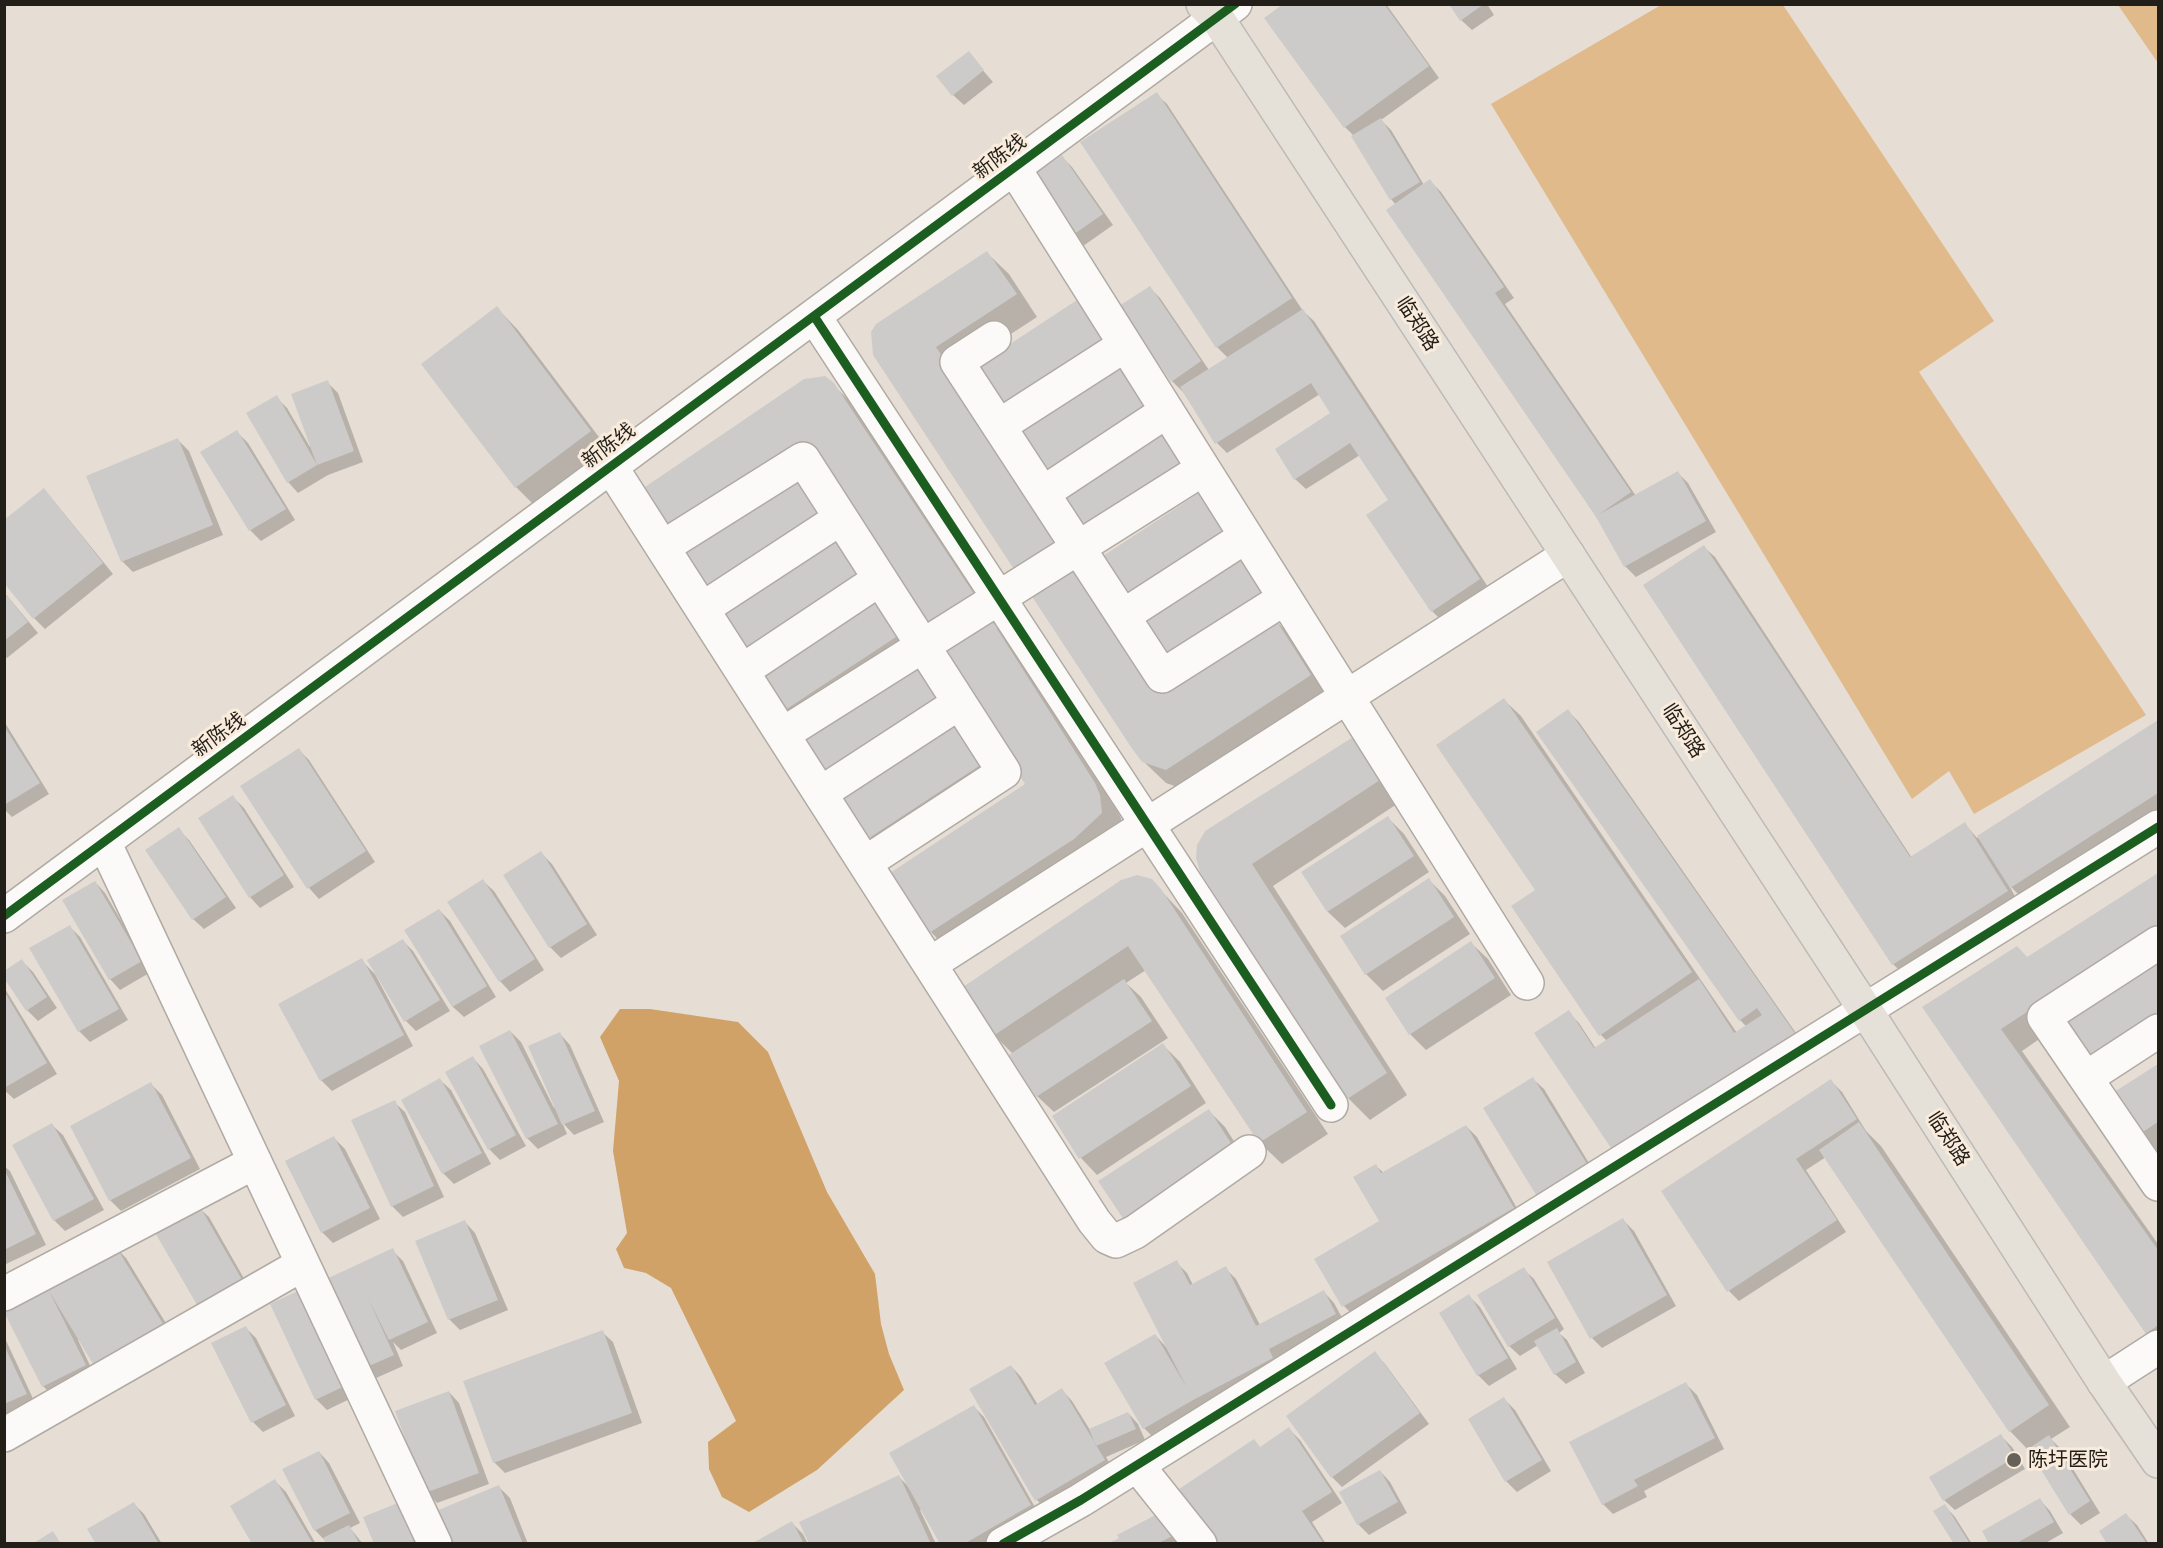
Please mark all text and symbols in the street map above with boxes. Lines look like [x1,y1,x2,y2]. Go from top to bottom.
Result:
street label: 新陈线 [969,129,1031,185]
street label: 临郑路 [1391,292,1443,356]
street label: 新陈线 [578,418,640,474]
street label: 临郑路 [1657,699,1709,763]
street label: 新陈线 [188,708,250,762]
street label: 临郑路 [1922,1107,1974,1171]
place label: 陈圩医院 [2028,1448,2108,1472]
marker: 陈圩医院 [2005,1451,2023,1469]

